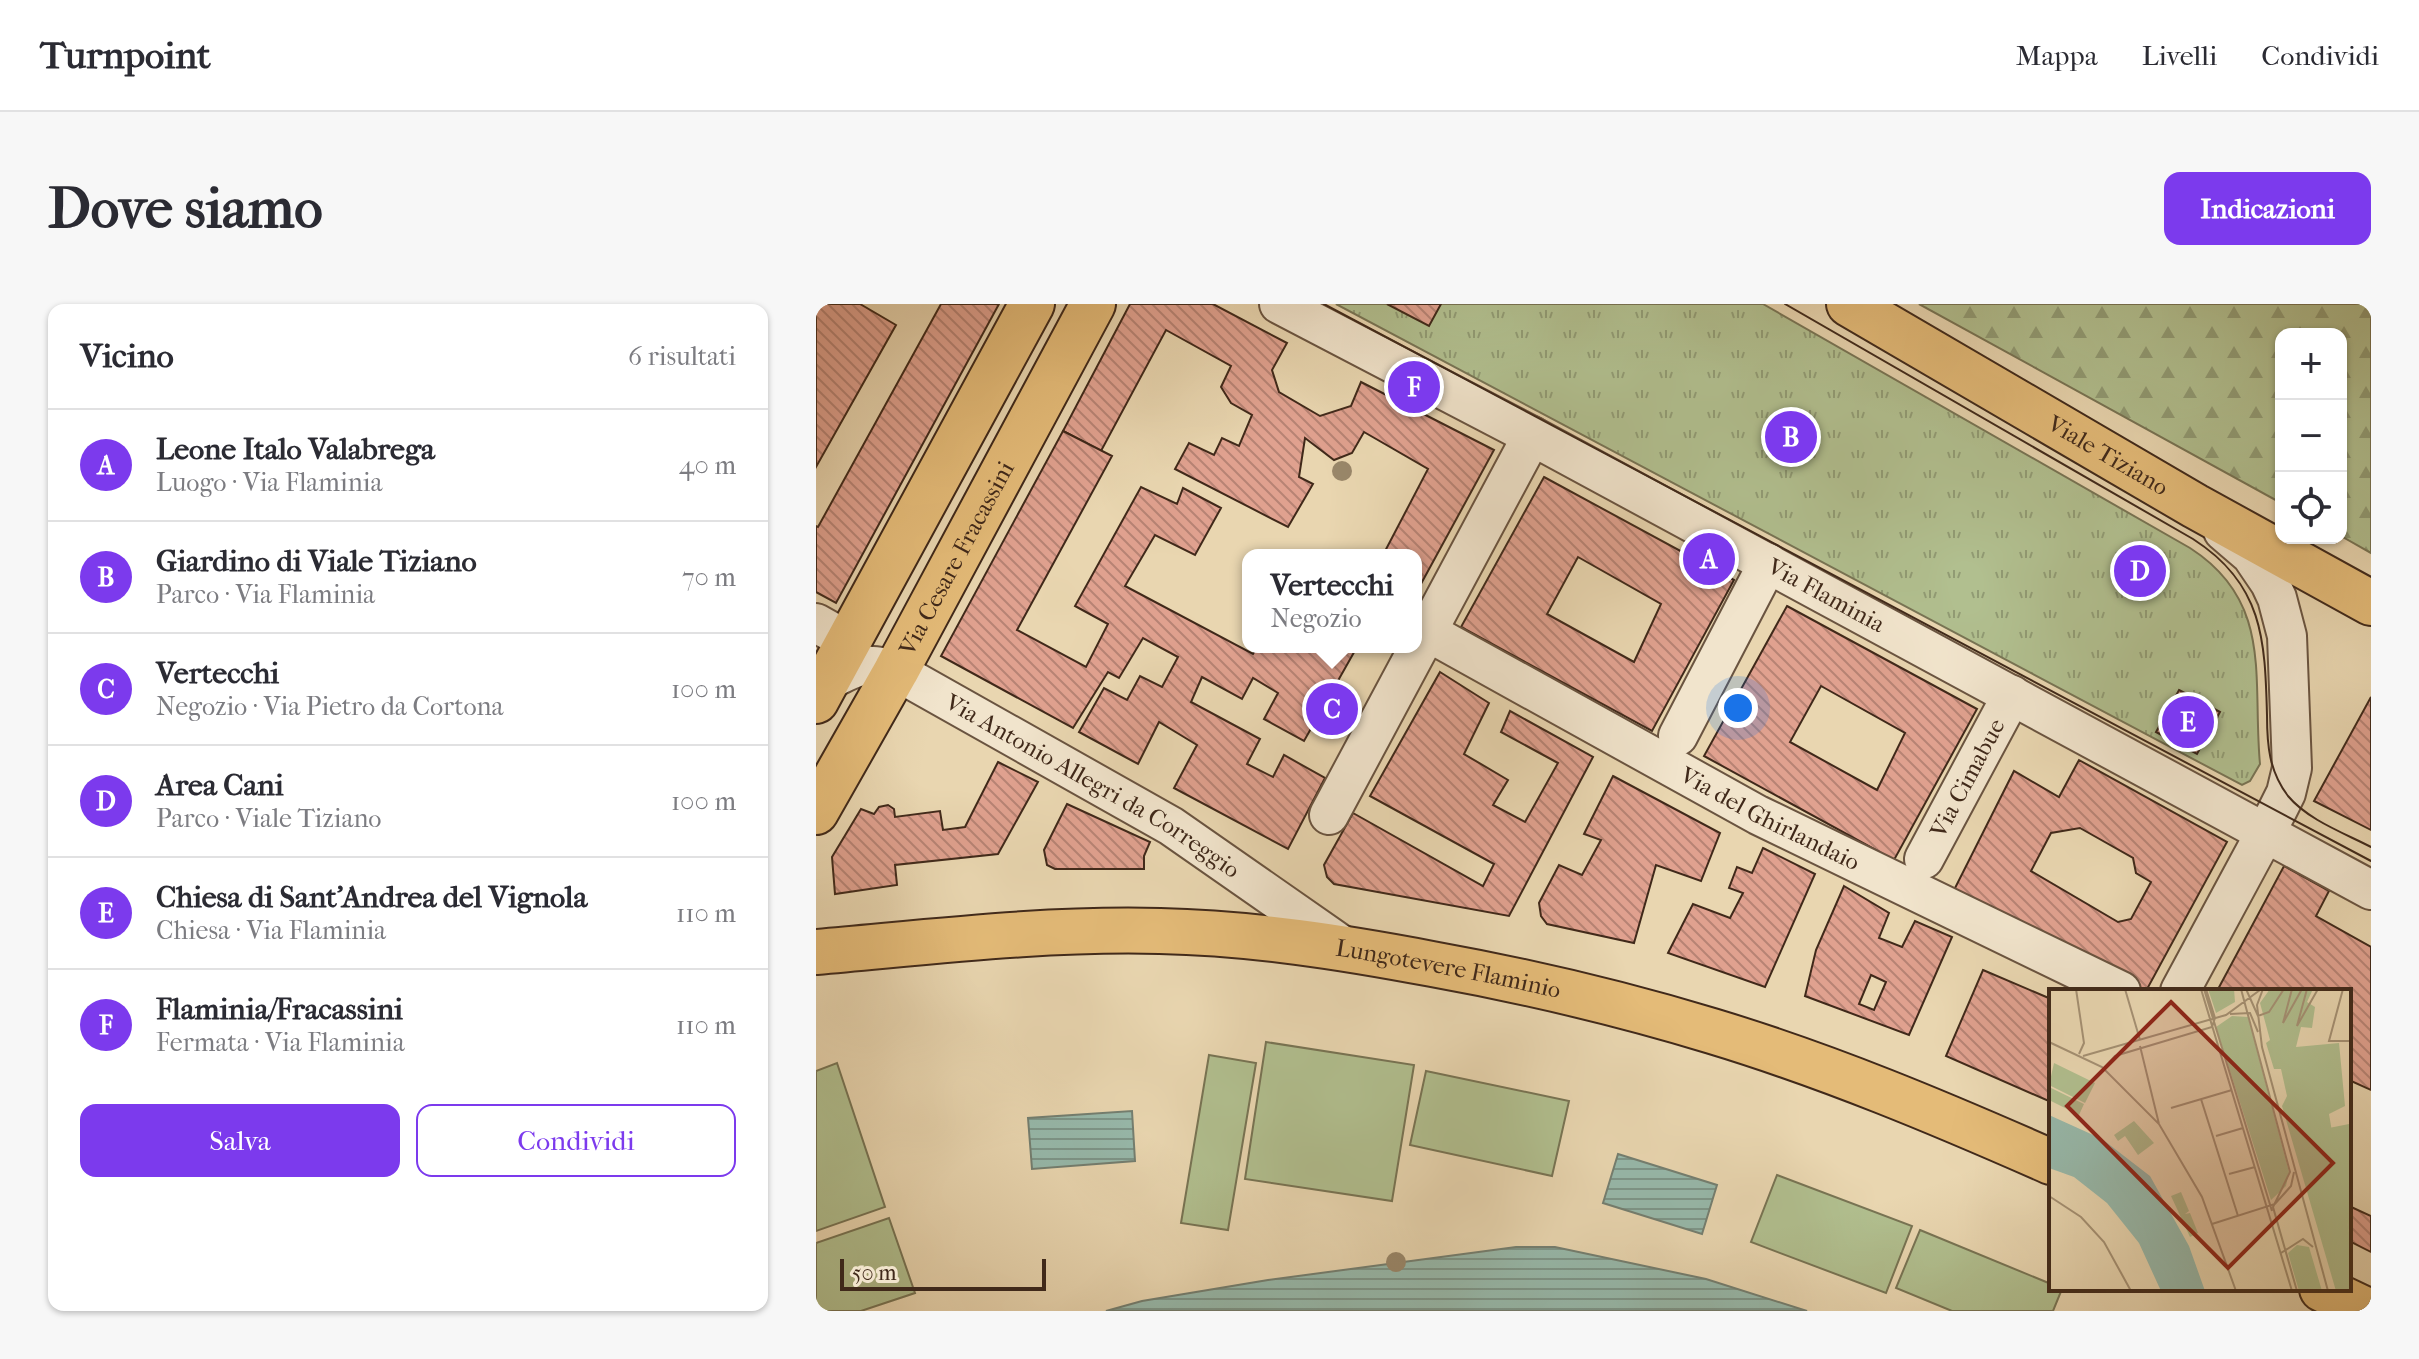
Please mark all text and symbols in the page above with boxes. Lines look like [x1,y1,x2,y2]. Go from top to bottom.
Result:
text: Turnpoint [40,33,211,78]
text: Mappa [2016,39,2098,72]
text: Livelli [2142,39,2217,72]
text: Condividi [2261,39,2379,72]
button: Indicazioni [2164,172,2371,245]
text: Dove siamo [48,176,323,241]
map controls [2275,328,2347,544]
button: + [2275,328,2347,400]
text: Vicino [80,336,174,376]
text: 6 risultati [628,341,736,372]
pin: F [1388,357,1440,417]
button: − [2275,400,2347,472]
pin: B [1765,407,1817,467]
street label: Viale Tiziano [2042,409,2173,501]
text: Leone Italo Valabrega [156,432,435,467]
text: A [98,450,114,481]
text: 40 m [679,450,736,481]
street label: Via Cesare Fracassini [893,457,1020,661]
text: Luogo · Via Flaminia [156,467,382,498]
button: locate [2275,472,2347,544]
pin: A [1683,529,1735,589]
pin: D [2114,541,2166,601]
text: Giardino di Viale Tiziano [156,544,477,579]
popup [1242,549,1422,653]
street label: Via Flaminia [1762,552,1890,639]
text: B [98,562,114,593]
text: 70 m [682,562,736,593]
text: Vertecchi [1270,568,1394,603]
text: Parco · Via Flaminia [156,579,375,610]
text: Negozio [1270,603,1362,634]
text: Vertecchi [156,656,279,691]
text: C [97,674,115,705]
text: 100 m [671,674,736,705]
pin: C [1306,679,1358,739]
street label: Via Antonio Allegri da Correggio [940,687,1245,884]
your location [1718,688,1758,728]
text: Negozio · Via Pietro da Cortona [156,691,504,722]
pin: E [2162,692,2214,752]
street label: Via Cimabue [1924,714,2011,843]
street label: Via del Ghirlandaio [1675,760,1864,876]
text: Area Cani [156,768,284,803]
text: D [96,786,116,817]
text: 100 m [671,786,736,817]
text: Parco · Viale Tiziano [156,803,382,834]
text: Chiesa di Sant'Andrea del Vignola [156,880,587,915]
text: E [98,898,114,929]
text: 110 m [676,898,736,929]
text: Chiesa · Via Flaminia [156,915,386,946]
street label: Lungotevere Flaminio [1334,934,1564,1004]
inset map [2049,989,2351,1291]
text: Flaminia/Fracassini [156,992,403,1027]
text: F [99,1010,113,1041]
text: 110 m [676,1010,736,1041]
text: Fermata · Via Flaminia [156,1027,405,1058]
button: Salva [80,1104,400,1177]
button: Condividi [416,1104,736,1177]
scale bar [840,1255,1046,1291]
text: 50 m [852,1260,897,1286]

